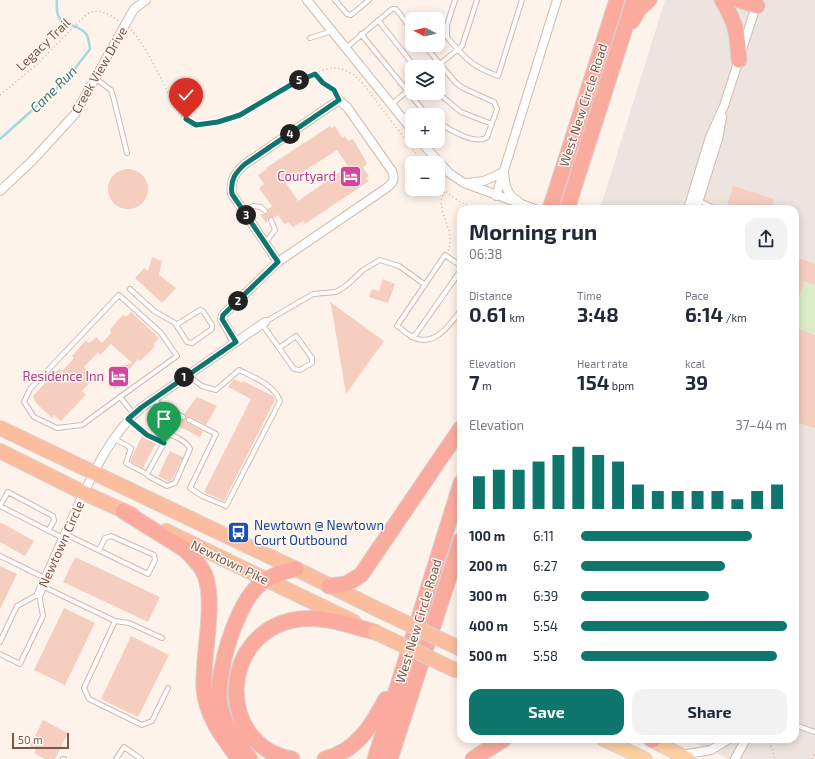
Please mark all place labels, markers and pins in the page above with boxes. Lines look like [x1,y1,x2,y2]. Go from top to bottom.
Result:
pin: 5 [289,70,309,90]
pin [169,78,203,119]
pin: 4 [280,124,300,144]
hotel icon: Courtyard [338,163,364,189]
place label: Courtyard [277,168,336,184]
pin: 3 [236,205,256,225]
pin: 2 [228,291,248,311]
hotel icon: Residence Inn [106,363,132,389]
pin: 1 [174,367,194,387]
place label: Residence Inn [23,368,104,384]
pin [147,402,181,443]
place label: Newtown @ Newtown Court Outbound [254,517,384,548]
bus stop icon: Newtown @ Newtown Court Outbound [225,519,251,545]

